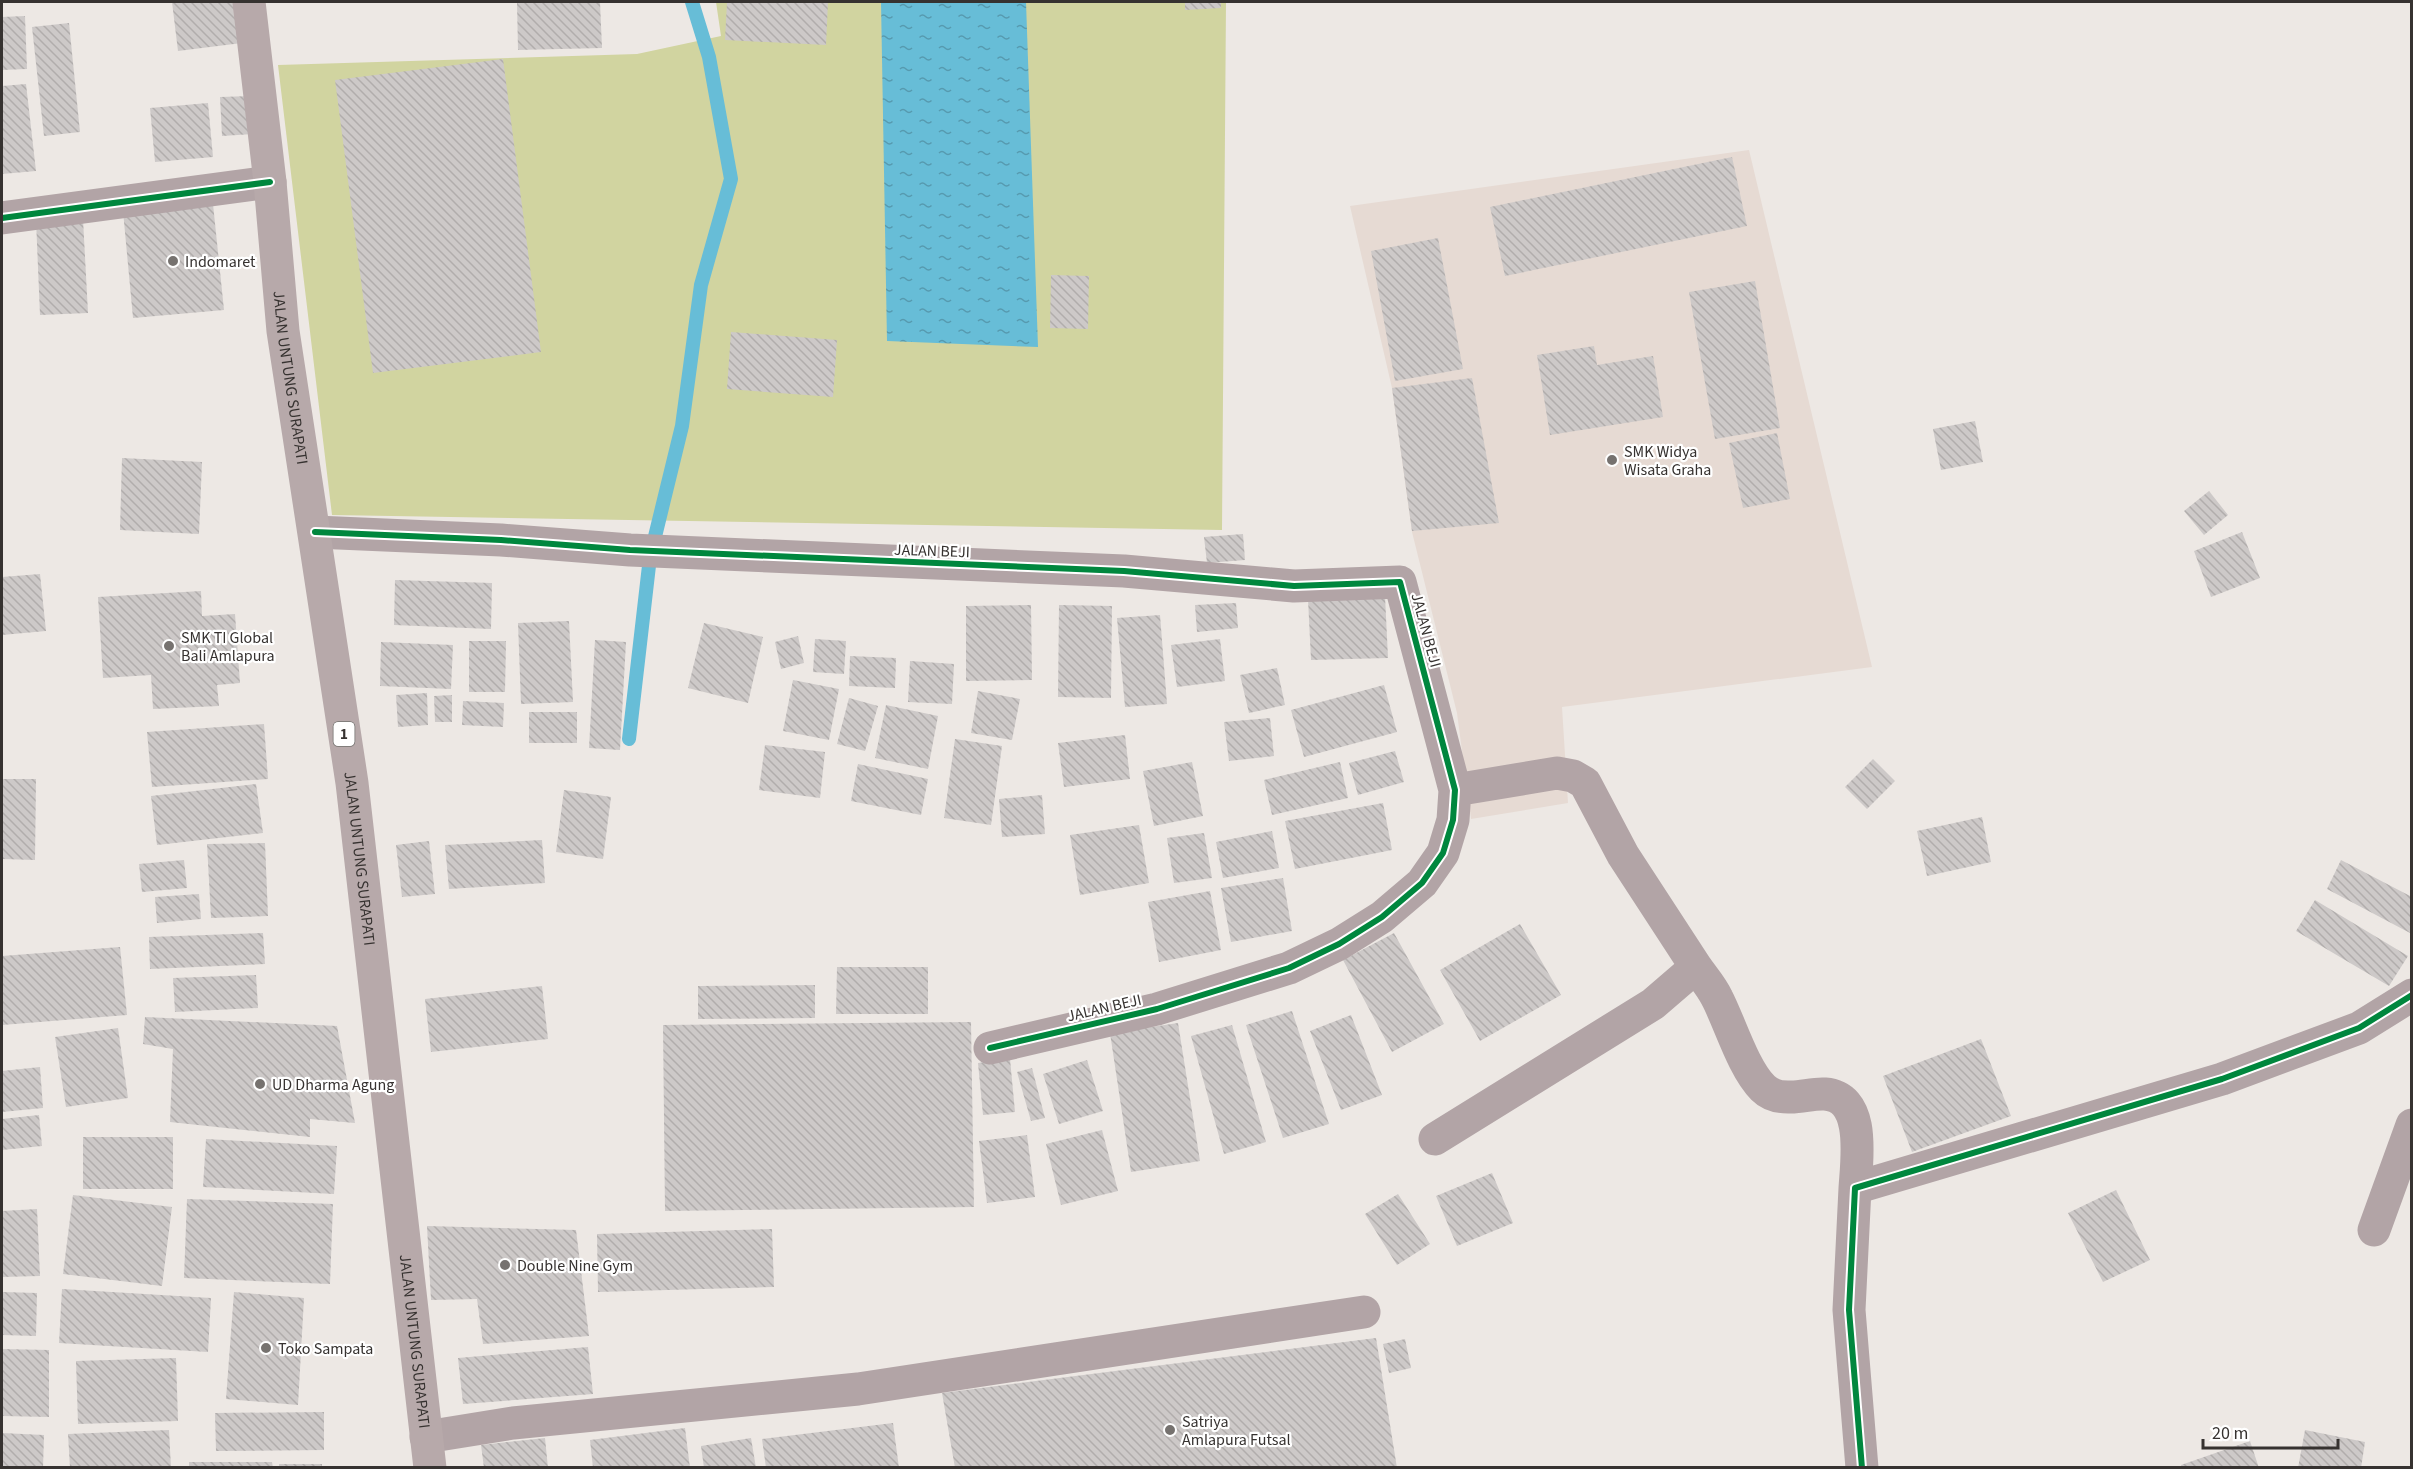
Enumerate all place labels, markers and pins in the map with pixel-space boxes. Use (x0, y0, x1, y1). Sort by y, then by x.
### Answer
place label: Indomaret (185, 251, 256, 273)
marker: Indomaret (166, 254, 180, 268)
place label: SMK Widya Wisata Graha (1624, 441, 1711, 481)
marker: SMK Widya Wisata Graha (1605, 453, 1619, 467)
place label: SMK TI Global Bali Amlapura (181, 627, 275, 667)
marker: SMK TI Global Bali Amlapura (162, 639, 176, 653)
place label: UD Dharma Agung (272, 1074, 394, 1096)
marker: UD Dharma Agung (253, 1077, 267, 1091)
place label: Double Nine Gym (517, 1255, 633, 1277)
marker: Double Nine Gym (498, 1258, 512, 1272)
place label: Toko Sampata (278, 1338, 373, 1360)
marker: Toko Sampata (259, 1341, 273, 1355)
place label: Satriya Amlapura Futsal (1182, 1411, 1291, 1451)
marker: Satriya Amlapura Futsal (1163, 1423, 1177, 1437)

